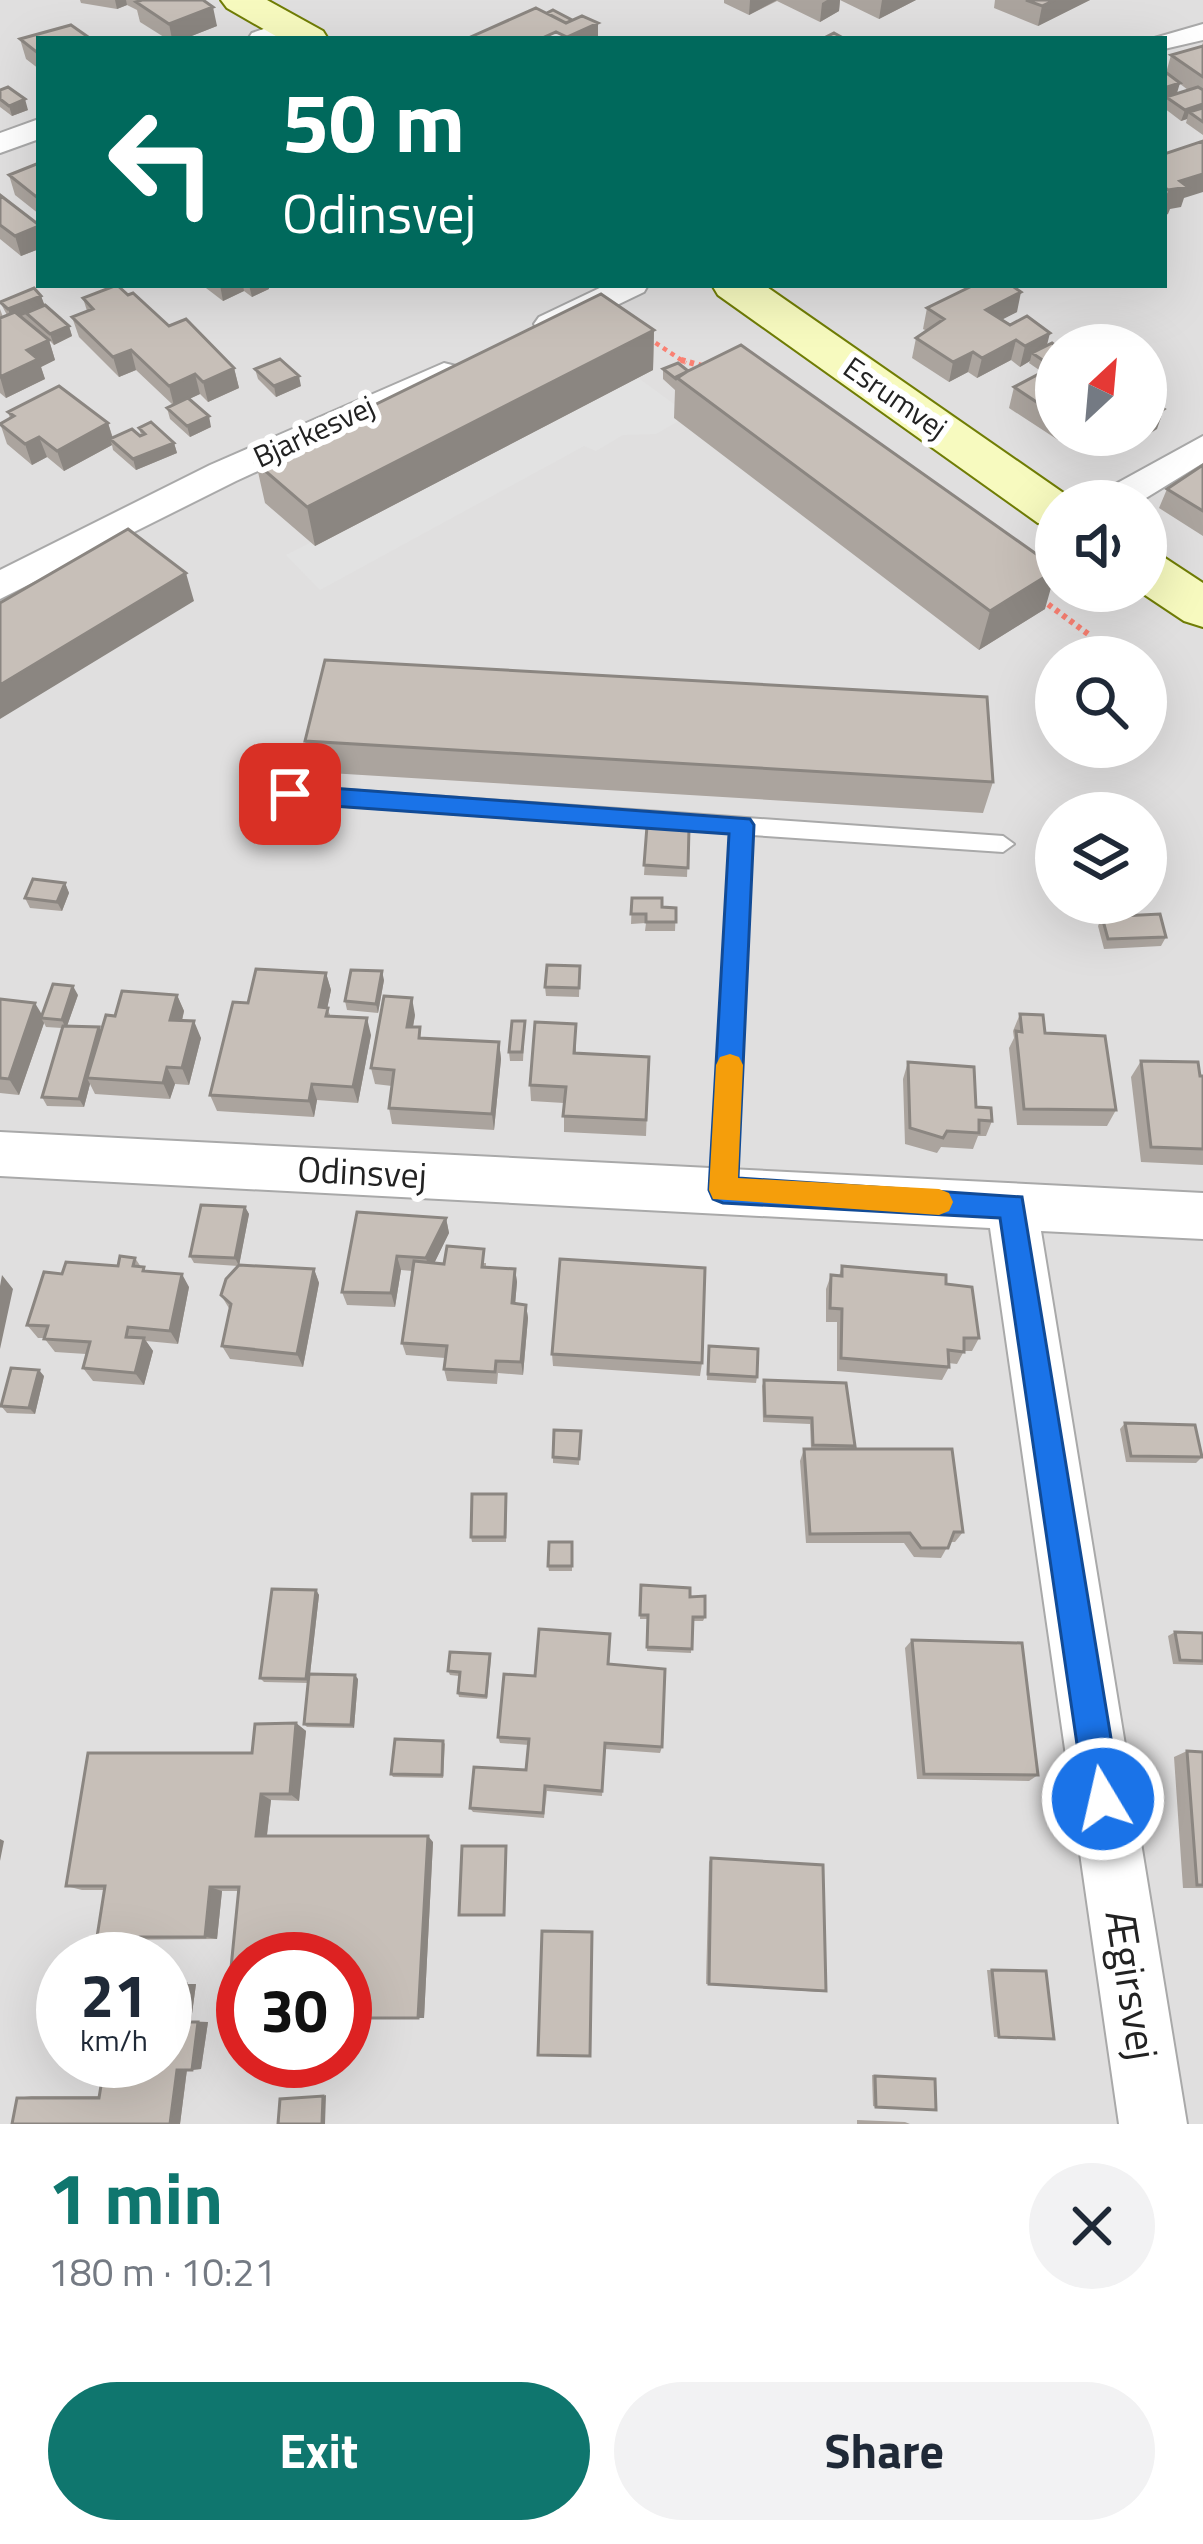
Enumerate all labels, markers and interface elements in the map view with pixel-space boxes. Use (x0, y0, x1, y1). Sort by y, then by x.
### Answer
text: 50 m (282, 57, 465, 185)
icon: left (84, 84, 240, 240)
text: Odinsvej (282, 172, 476, 254)
north arrow (1035, 324, 1167, 456)
map controls (1035, 324, 1167, 924)
street label: Esrumvej (834, 345, 957, 450)
street label: Bjarkesvej (245, 383, 382, 479)
button: sound (1035, 480, 1167, 612)
button: search (1035, 636, 1167, 768)
pin (239, 743, 341, 845)
icon: arrive (257, 761, 323, 827)
button: layers (1035, 792, 1167, 924)
street label: Odinsvej (296, 1141, 428, 1202)
position arrow (1040, 1736, 1166, 1862)
street label: Ægirsvej (1090, 1905, 1176, 2064)
speed limit sign: 30 (216, 1932, 372, 2088)
text: 21 (80, 1949, 148, 2040)
text: km/h (80, 2017, 148, 2063)
text: 1 min (48, 2142, 223, 2252)
button: close (1029, 2163, 1155, 2289)
text: 180 m · 10:21 (48, 2242, 276, 2301)
button: Exit (48, 2382, 590, 2520)
button: Share (614, 2382, 1155, 2520)

